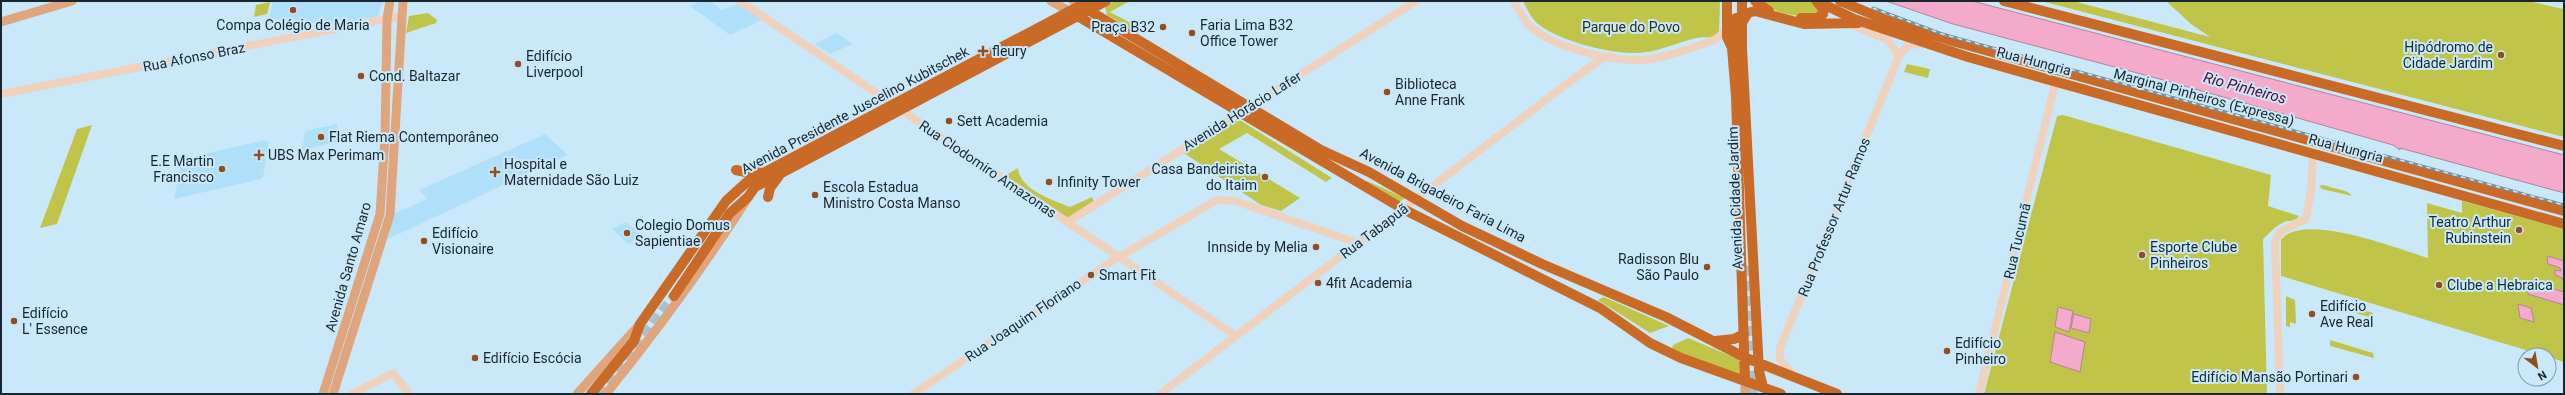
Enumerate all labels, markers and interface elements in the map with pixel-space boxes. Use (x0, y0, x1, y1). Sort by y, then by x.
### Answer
marker: Compa Colégio de Maria (288, 5, 298, 15)
place label: Compa Colégio de Maria (216, 17, 370, 33)
place label: Faria Lima B32 Office Tower (1200, 17, 1293, 49)
place label: Praça B32 (1091, 19, 1155, 35)
park label: Parque do Povo (1582, 19, 1680, 35)
marker: Praça B32 (1158, 22, 1168, 32)
marker: Faria Lima B32 Office Tower (1187, 28, 1197, 38)
street label: Rua Afonso Braz (142, 39, 246, 75)
place label: Hipódromo de Cidade Jardim (2403, 39, 2493, 71)
street label: Avenida Presidente Juscelino Kubitschek (738, 43, 972, 177)
place label: fleury (992, 43, 1027, 59)
street label: Rua Hungria (1995, 43, 2073, 79)
marker: fleury (977, 45, 989, 57)
place label: Edifício Liverpool (526, 48, 583, 80)
marker: Hipódromo de Cidade Jardim (2496, 50, 2506, 60)
marker: Edifício Liverpool (513, 59, 523, 69)
street label: Marginal Pinheiros (Expressa) (2112, 65, 2296, 130)
place label: Cond. Baltazar (369, 68, 460, 84)
street label: Avenida Horácio Lafer (1180, 68, 1305, 154)
water label: Rio Pinheiros (2202, 68, 2288, 108)
marker: Cond. Baltazar (356, 71, 366, 81)
place label: Biblioteca Anne Frank (1395, 76, 1466, 108)
marker: Biblioteca Anne Frank (1382, 87, 1392, 97)
place label: Sett Academia (957, 113, 1048, 129)
marker: Sett Academia (944, 116, 954, 126)
street label: Rua Clodomiro Amazonas (916, 117, 1060, 221)
street label: Avenida Cidade Jardim (1725, 126, 1745, 270)
place label: Flat Riema Contemporâneo (329, 129, 499, 145)
street label: Rua Hungria (2307, 130, 2385, 166)
marker: Flat Riema Contemporâneo (316, 132, 326, 142)
street label: Rua Professor Artur Ramos (1795, 135, 1873, 299)
street label: Avenida Brigadeiro Faria Lima (1357, 144, 1529, 246)
place label: UBS Max Perimam (268, 147, 384, 163)
marker: UBS Max Perimam (253, 149, 265, 161)
place label: E.E Martin Francisco (150, 153, 214, 185)
place label: Hospital e Maternidade São Luiz (504, 156, 639, 188)
place label: Casa Bandeirista do Itaim (1152, 161, 1257, 193)
marker: E.E Martin Francisco (217, 164, 227, 174)
marker: Hospital e Maternidade São Luiz (489, 166, 501, 178)
marker: Casa Bandeirista do Itaim (1260, 172, 1270, 182)
place label: Infinity Tower (1057, 174, 1140, 190)
marker: Infinity Tower (1044, 177, 1054, 187)
place label: Escola Estadua Ministro Costa Manso (823, 179, 960, 211)
marker: Escola Estadua Ministro Costa Manso (810, 190, 820, 200)
street label: Avenida Santo Amaro (322, 200, 374, 334)
street label: Rua Tabapuã (1337, 200, 1411, 262)
street label: Rua Tucumã (2000, 201, 2034, 281)
place label: Teatro Arthur Rubinstein (2429, 214, 2511, 246)
place label: Colegio Domus Sapientiae (635, 217, 730, 249)
place label: Edifício Visionaire (432, 225, 494, 257)
marker: Teatro Arthur Rubinstein (2514, 225, 2524, 235)
marker: Colegio Domus Sapientiae (622, 228, 632, 238)
marker: Edifício Visionaire (419, 236, 429, 246)
place label: Innside by Melia (1207, 239, 1308, 255)
place label: Esporte Clube Pinheiros (2150, 239, 2237, 271)
marker: Innside by Melia (1311, 242, 1321, 252)
marker: Esporte Clube Pinheiros (2137, 250, 2147, 260)
place label: Radisson Blu São Paulo (1618, 251, 1699, 283)
marker: Radisson Blu São Paulo (1702, 262, 1712, 272)
place label: Smart Fit (1099, 267, 1156, 283)
marker: Smart Fit (1086, 270, 1096, 280)
street label: Rua Joaquim Floriano (962, 275, 1084, 365)
place label: 4fit Academia (1326, 275, 1412, 291)
place label: Clube a Hebraica (2447, 277, 2553, 293)
marker: 4fit Academia (1313, 278, 1323, 288)
marker: Clube a Hebraica (2434, 280, 2444, 290)
place label: Edifício Ave Real (2320, 298, 2373, 330)
place label: Edifício L' Essence (22, 305, 88, 337)
marker: Edifício Ave Real (2307, 309, 2317, 319)
marker: Edifício L' Essence (9, 316, 19, 326)
place label: Edifício Pinheiro (1955, 335, 2006, 367)
marker: Edifício Pinheiro (1942, 346, 1952, 356)
north arrow (2517, 347, 2557, 387)
place label: Edifício Escócia (483, 350, 582, 366)
marker: Edifício Escócia (470, 353, 480, 363)
text: N (2535, 368, 2549, 383)
place label: Edifício Mansão Portinari (2191, 369, 2348, 385)
marker: Edifício Mansão Portinari (2351, 372, 2361, 382)

